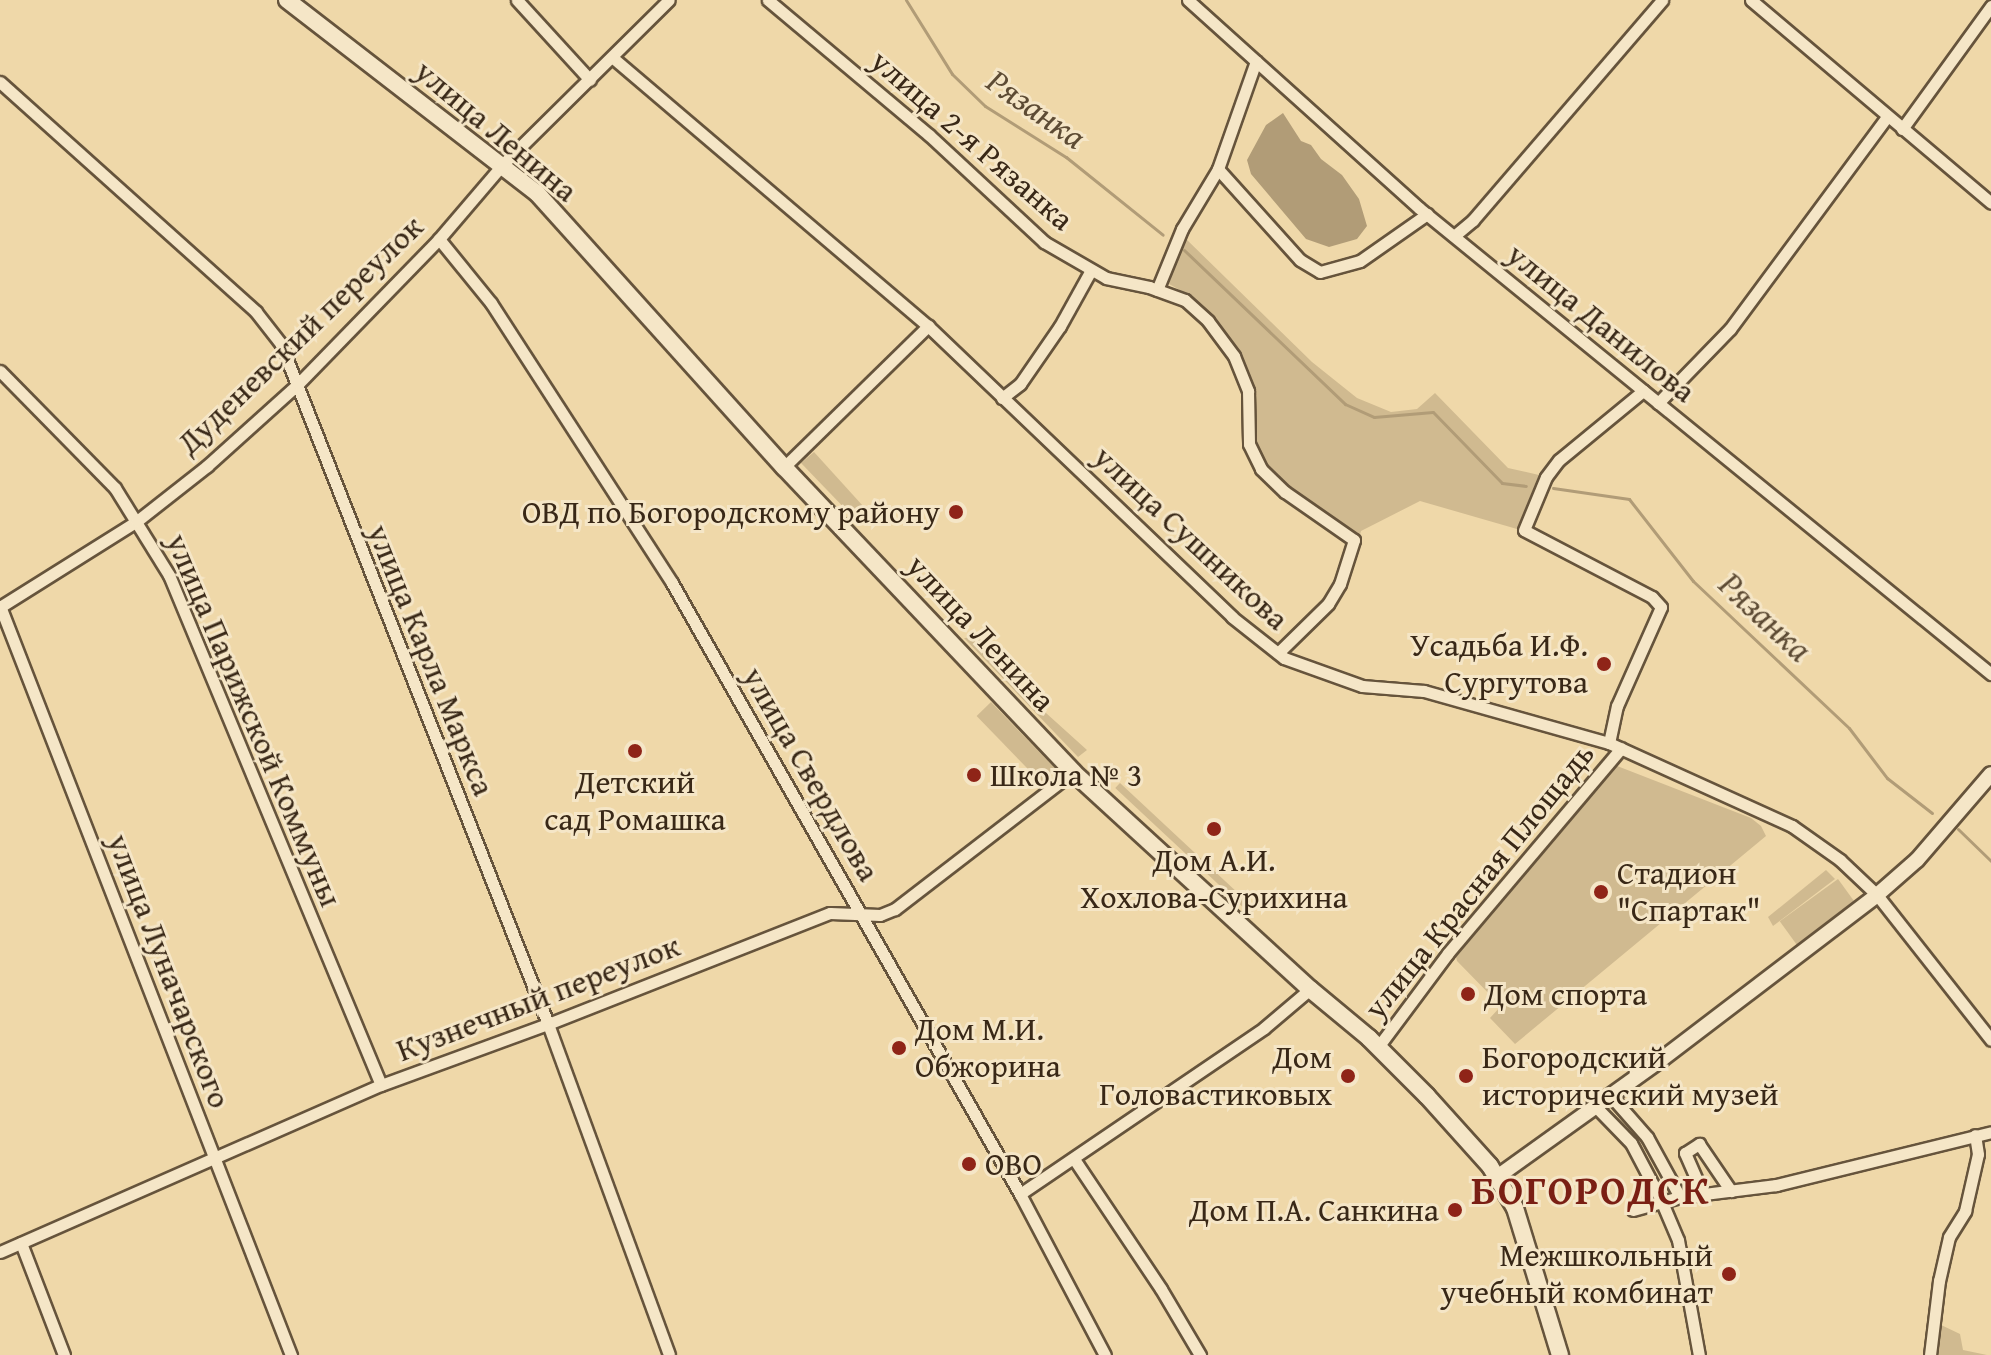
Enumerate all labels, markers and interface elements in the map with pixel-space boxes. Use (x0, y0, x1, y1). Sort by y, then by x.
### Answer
street label: улица 2-я Рязанка (863, 41, 1081, 239)
street label: улица Ленина (407, 52, 585, 210)
water label: Рязанка (980, 59, 1094, 157)
street label: Дуденевский переулок (169, 208, 431, 462)
street label: улица Данилова (1499, 235, 1703, 411)
street label: улица Сушникова (1085, 438, 1297, 638)
place label: ОВД по Богородскому району (522, 493, 940, 531)
marker: ОВД по Богородскому району (947, 503, 965, 521)
street label: улица Карла Маркса (359, 519, 503, 801)
street label: улица Парижской Коммуны (158, 528, 350, 912)
street label: улица Ленина (899, 547, 1063, 719)
water label: Рязанка (1711, 563, 1821, 669)
place label: Усадьба И.Ф. Сургутова (1410, 627, 1588, 702)
marker: Усадьба И.Ф. Сургутова (1595, 655, 1613, 673)
street label: улица Свердлова (734, 660, 888, 888)
street label: улица Красная Площадь (1356, 735, 1602, 1027)
marker: Детский сад Ромашка (626, 742, 644, 760)
place label: Школа № 3 (990, 756, 1142, 794)
place label: Детский сад Ромашка (544, 764, 726, 839)
marker: Школа № 3 (965, 766, 983, 784)
marker: Дом А.И. Хохлова-Сурихина (1205, 820, 1223, 838)
street label: улица Луначарского (99, 828, 239, 1114)
place label: Дом А.И. Хохлова-Сурихина (1080, 842, 1348, 917)
place label: Стадион "Спартак" (1617, 855, 1760, 930)
marker: Стадион "Спартак" (1592, 883, 1610, 901)
street label: Кузнечный переулок (391, 926, 685, 1070)
place label: Дом спорта (1484, 975, 1647, 1013)
marker: Дом спорта (1459, 985, 1477, 1003)
place label: Дом М.И. Обжорина (915, 1011, 1061, 1086)
marker: Дом М.И. Обжорина (890, 1039, 908, 1057)
place label: Дом Головастиковых (1099, 1039, 1332, 1114)
place label: Богородский исторический музей (1482, 1039, 1779, 1114)
marker: Дом Головастиковых (1339, 1067, 1357, 1085)
marker: Богородский исторический музей (1457, 1067, 1475, 1085)
place label: ОВО (985, 1145, 1042, 1183)
marker: ОВО (960, 1155, 978, 1173)
district label: БОГОРОДСК (1471, 1166, 1711, 1214)
place label: Дом П.А. Санкина (1189, 1191, 1439, 1229)
marker: Дом П.А. Санкина (1446, 1201, 1464, 1219)
place label: Межшкольный учебный комбинат (1441, 1237, 1713, 1312)
marker: Межшкольный учебный комбинат (1720, 1265, 1738, 1283)

